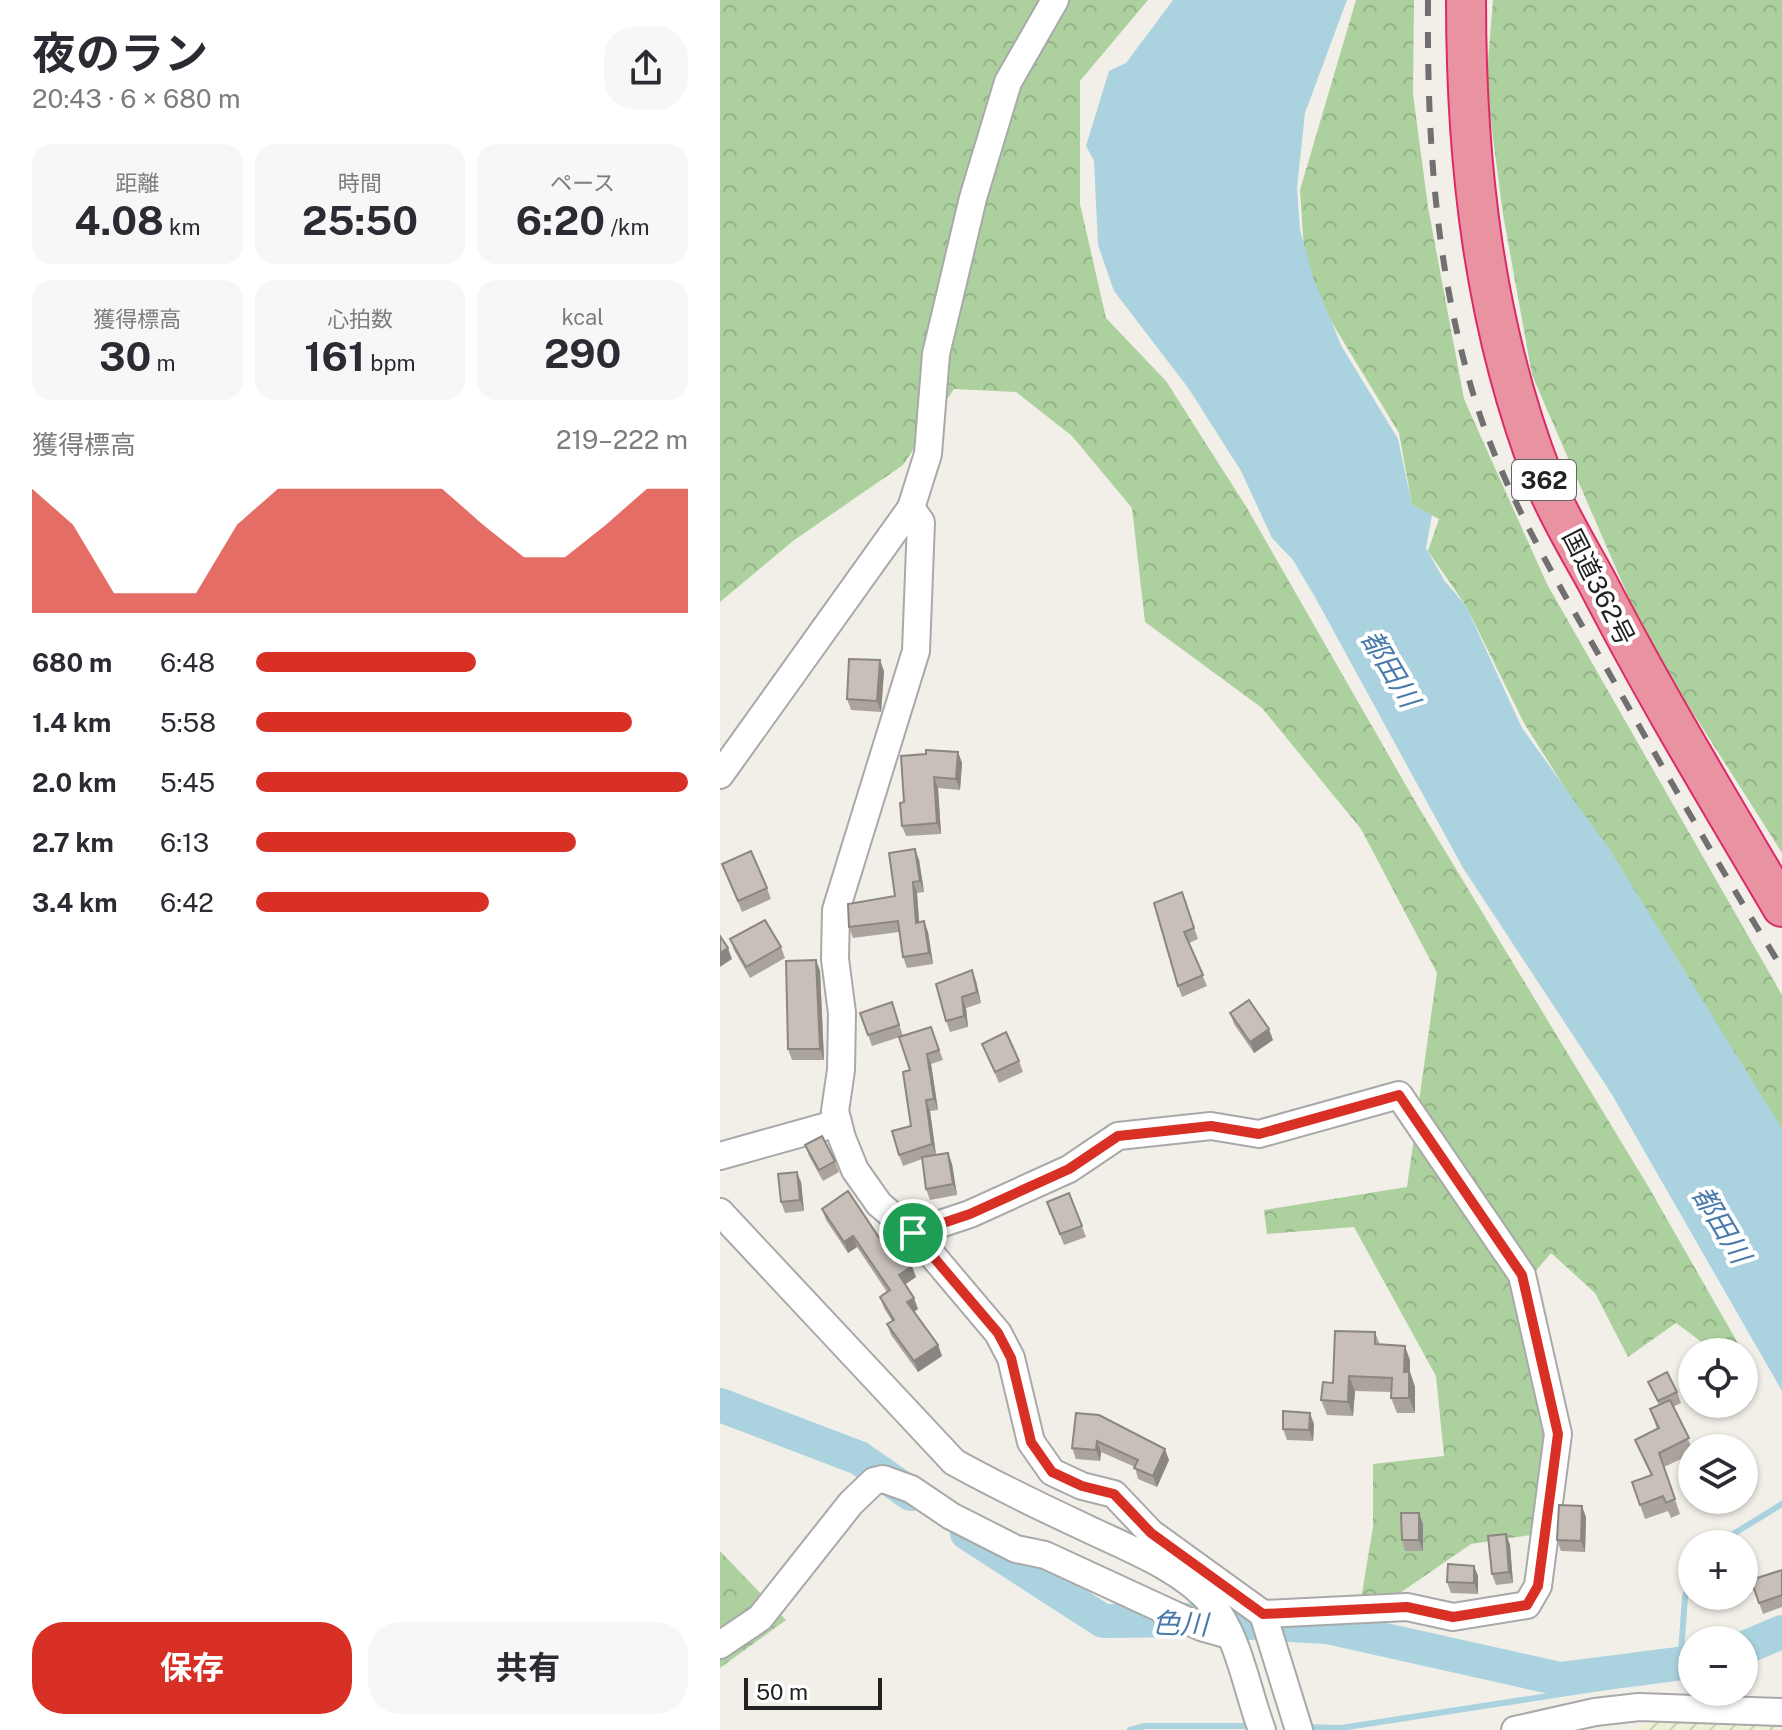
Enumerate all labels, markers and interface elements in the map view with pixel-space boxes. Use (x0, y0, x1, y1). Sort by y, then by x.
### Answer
button: share (604, 26, 688, 110)
text: 夜のラン (32, 27, 208, 79)
text: 20:43 · 6 × 680 m (32, 83, 241, 114)
text: 距離 (115, 170, 159, 196)
text: 時間 (338, 170, 382, 196)
text: ペース (550, 170, 615, 196)
text: 4.08 (74, 197, 164, 244)
text: 25:50 (302, 197, 418, 244)
text: 6:20 (516, 197, 605, 244)
text: km (164, 214, 200, 240)
text: /km (605, 214, 649, 240)
text: kcal (561, 304, 604, 330)
text: 獲得標高 (93, 306, 181, 332)
text: 心拍数 (327, 306, 393, 332)
text: 290 (544, 330, 621, 377)
text: 30 (99, 333, 151, 380)
text: 161 (304, 333, 365, 380)
text: m (151, 350, 176, 376)
text: bpm (365, 350, 416, 376)
text: 219–222 m (556, 424, 688, 455)
text: 獲得標高 (32, 429, 136, 460)
road number: 362 (1512, 460, 1576, 500)
street label: 国道362号 (1557, 524, 1641, 650)
water label: 都田川 (1355, 623, 1428, 715)
text: 680 m (32, 647, 112, 678)
text: 6:48 (160, 647, 215, 678)
text: 1.4 km (32, 707, 111, 738)
text: 5:58 (160, 707, 216, 738)
text: 2.0 km (32, 767, 117, 798)
text: 5:45 (160, 767, 215, 798)
text: 2.7 km (32, 827, 114, 858)
text: 6:13 (160, 827, 209, 858)
text: 3.4 km (32, 887, 118, 918)
text: 6:42 (160, 887, 214, 918)
water label: 都田川 (1686, 1179, 1759, 1271)
pin (879, 1199, 947, 1267)
icon: arrive (891, 1211, 935, 1255)
map controls (1678, 1338, 1758, 1706)
button: locate (1678, 1338, 1758, 1418)
button: layers (1678, 1434, 1758, 1514)
button: + (1678, 1530, 1758, 1610)
water label: 色川 (1151, 1606, 1212, 1641)
button: 保存 (32, 1622, 352, 1714)
button: 共有 (368, 1622, 688, 1714)
button: − (1678, 1626, 1758, 1706)
scale bar (744, 1674, 882, 1710)
text: 50 m (756, 1679, 808, 1705)

